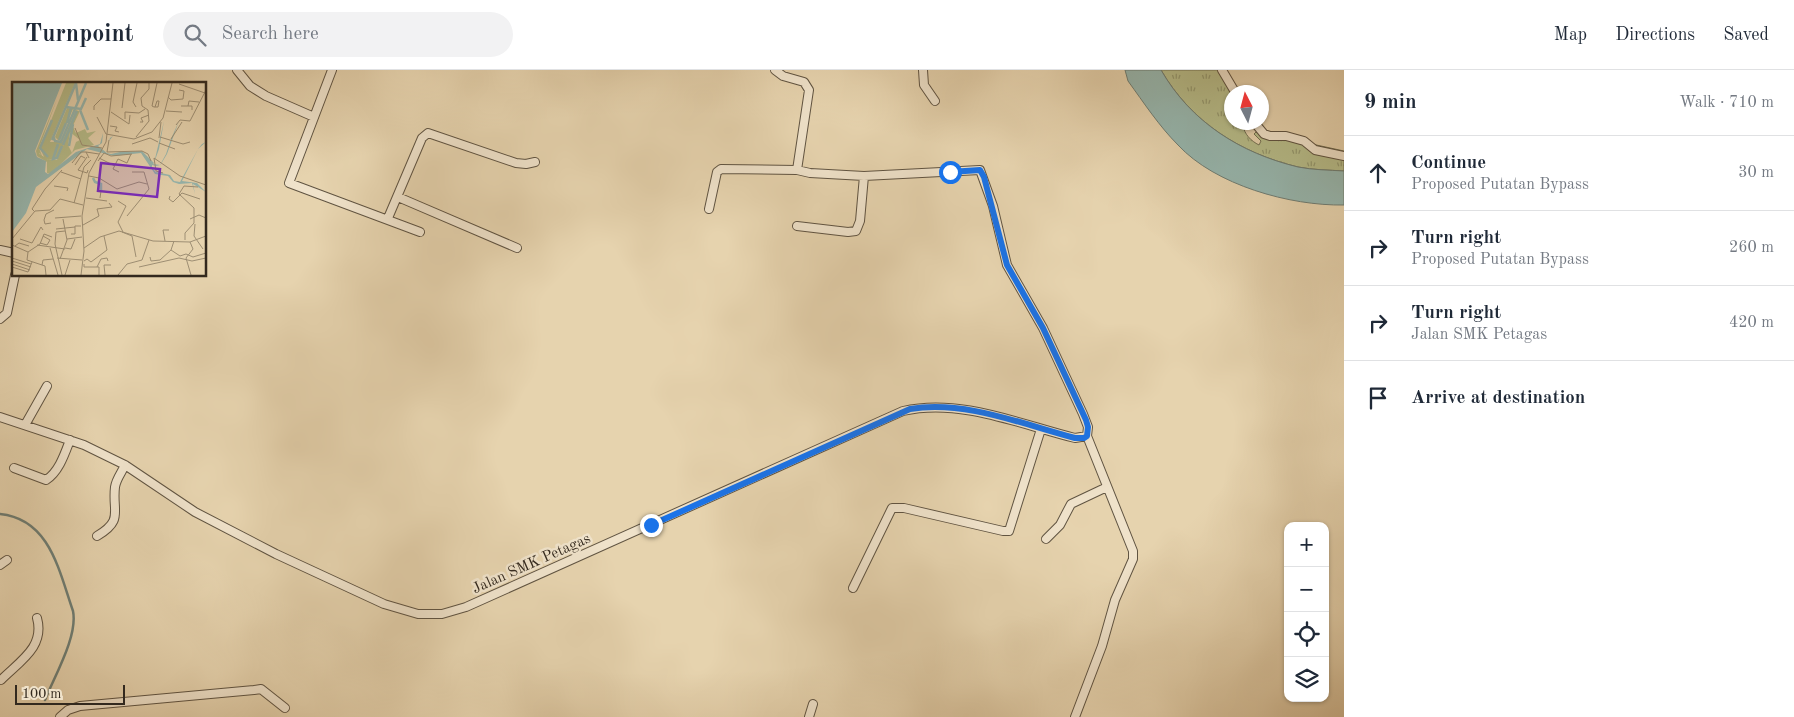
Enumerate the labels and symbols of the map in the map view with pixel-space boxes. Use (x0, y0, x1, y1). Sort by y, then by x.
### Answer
inset map (12, 82, 206, 276)
north arrow (1224, 85, 1269, 130)
route start (939, 161, 962, 184)
route end (640, 514, 663, 537)
street label: Jalan SMK Petagas (470, 532, 593, 597)
scale bar (15, 682, 125, 705)

